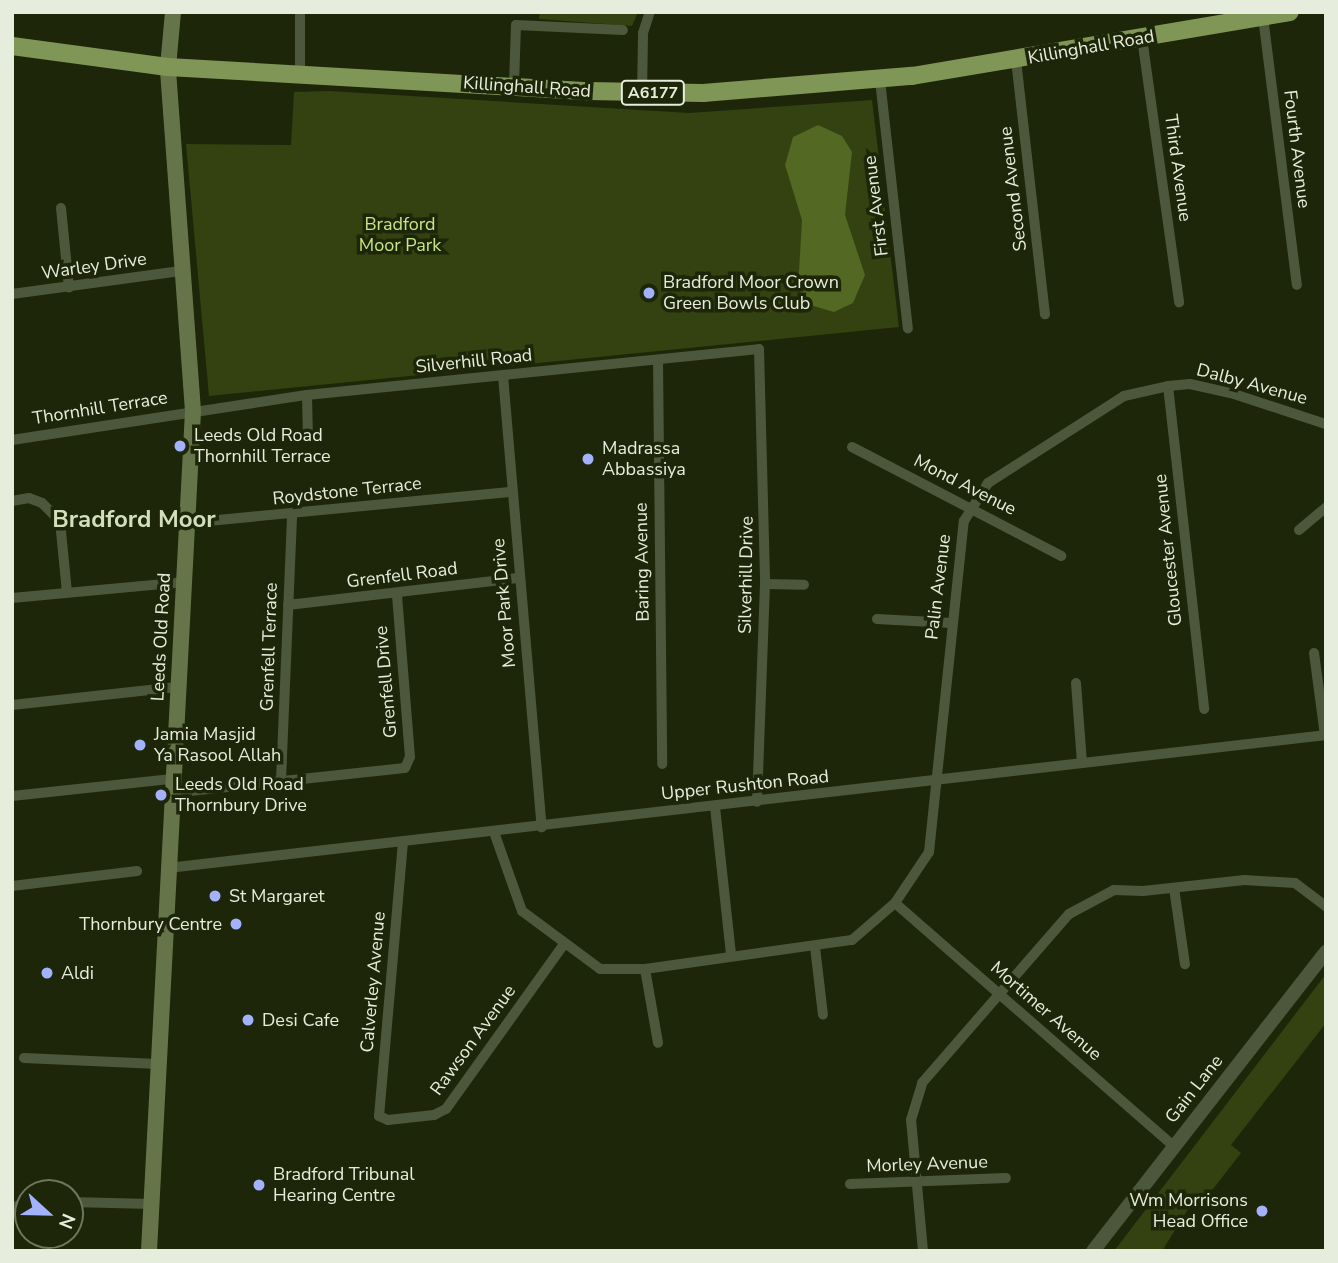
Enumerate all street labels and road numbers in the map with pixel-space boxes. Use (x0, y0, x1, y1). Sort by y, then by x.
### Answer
street label: Killinghall Road (1026, 25, 1156, 69)
street label: Killinghall Road (462, 72, 592, 102)
road number: A6177 (620, 80, 686, 106)
street label: Fourth Avenue (1279, 89, 1315, 209)
street label: Third Avenue (1160, 113, 1196, 223)
street label: Second Avenue (995, 125, 1031, 253)
street label: First Avenue (859, 154, 893, 258)
street label: Warley Drive (40, 248, 148, 284)
street label: Silverhill Road (415, 344, 533, 378)
street label: Dalby Avenue (1194, 359, 1310, 409)
street label: Thornhill Terrace (31, 387, 169, 429)
street label: Mond Avenue (910, 450, 1020, 520)
street label: Roydstone Terrace (271, 472, 423, 510)
street label: Gloucester Avenue (1149, 473, 1187, 627)
street label: Baring Avenue (630, 502, 654, 622)
street label: Silverhill Drive (734, 516, 758, 634)
street label: Palin Avenue (921, 533, 955, 641)
street label: Moor Park Drive (488, 537, 520, 669)
street label: Grenfell Road (345, 557, 459, 593)
street label: Leeds Old Road (147, 572, 175, 702)
street label: Grenfell Terrace (256, 582, 282, 712)
street label: Grenfell Drive (370, 625, 402, 739)
street label: Upper Rushton Road (660, 765, 830, 805)
street label: Calverley Avenue (356, 911, 390, 1053)
street label: Mortimer Avenue (986, 957, 1106, 1065)
street label: Rawson Avenue (426, 981, 520, 1099)
street label: Gain Lane (1161, 1051, 1227, 1127)
street label: Morley Avenue (866, 1151, 988, 1177)

